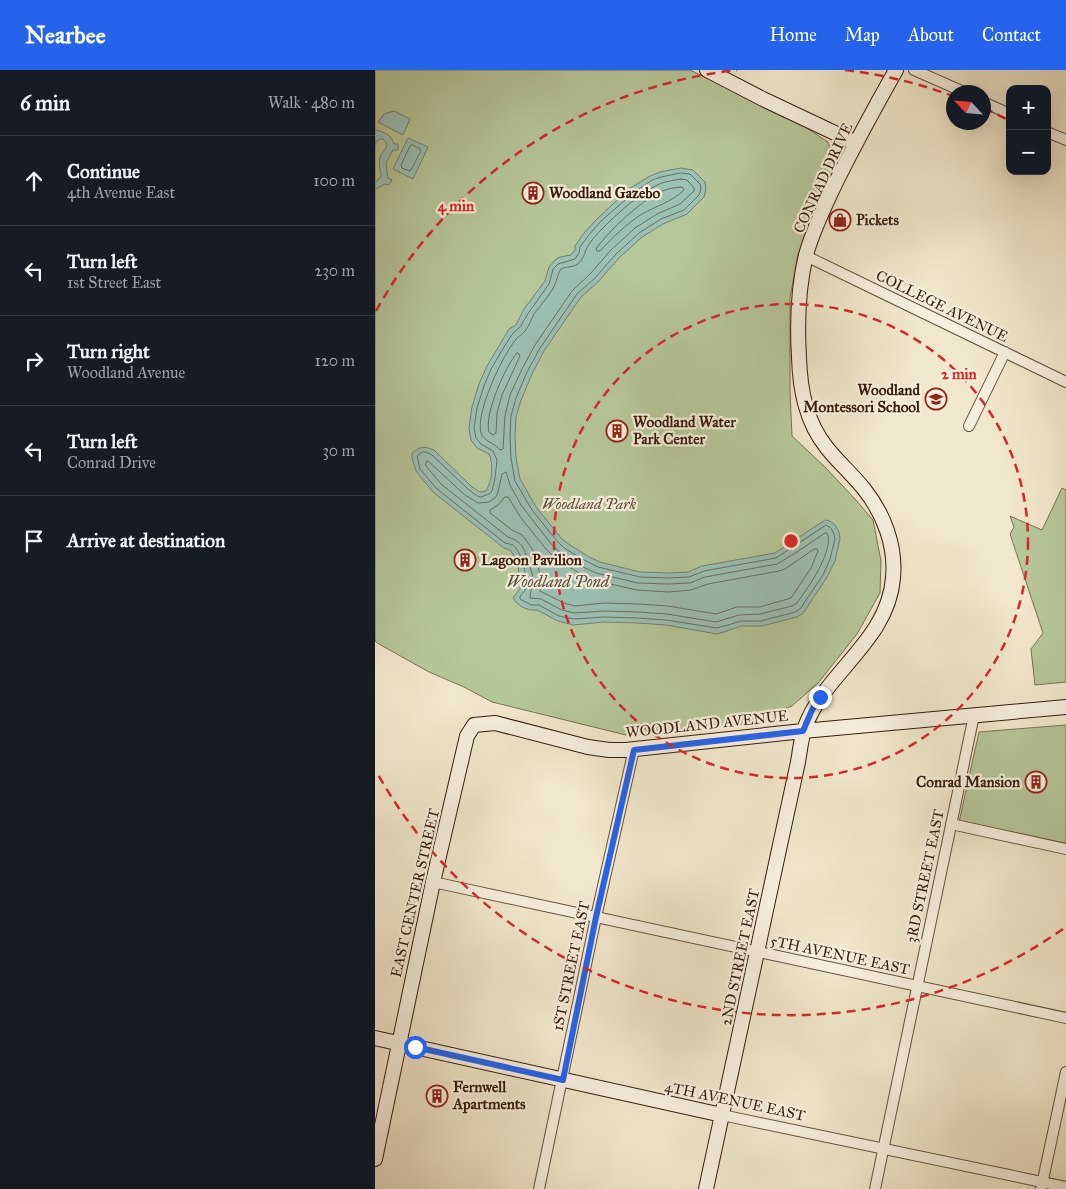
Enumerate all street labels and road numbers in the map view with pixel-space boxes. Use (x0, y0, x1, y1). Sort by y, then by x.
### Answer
street label: CONRAD DRIVE (790, 120, 857, 236)
street label: COLLEGE AVENUE (873, 266, 1011, 346)
street label: WOODLAND AVENUE (625, 706, 789, 741)
street label: EAST CENTER STREET (387, 807, 443, 979)
street label: 3RD STREET EAST (902, 808, 948, 944)
street label: 2ND STREET EAST (717, 887, 763, 1027)
street label: 1ST STREET EAST (548, 899, 594, 1033)
street label: 5TH AVENUE EAST (769, 931, 911, 979)
street label: 4TH AVENUE EAST (663, 1077, 807, 1125)

